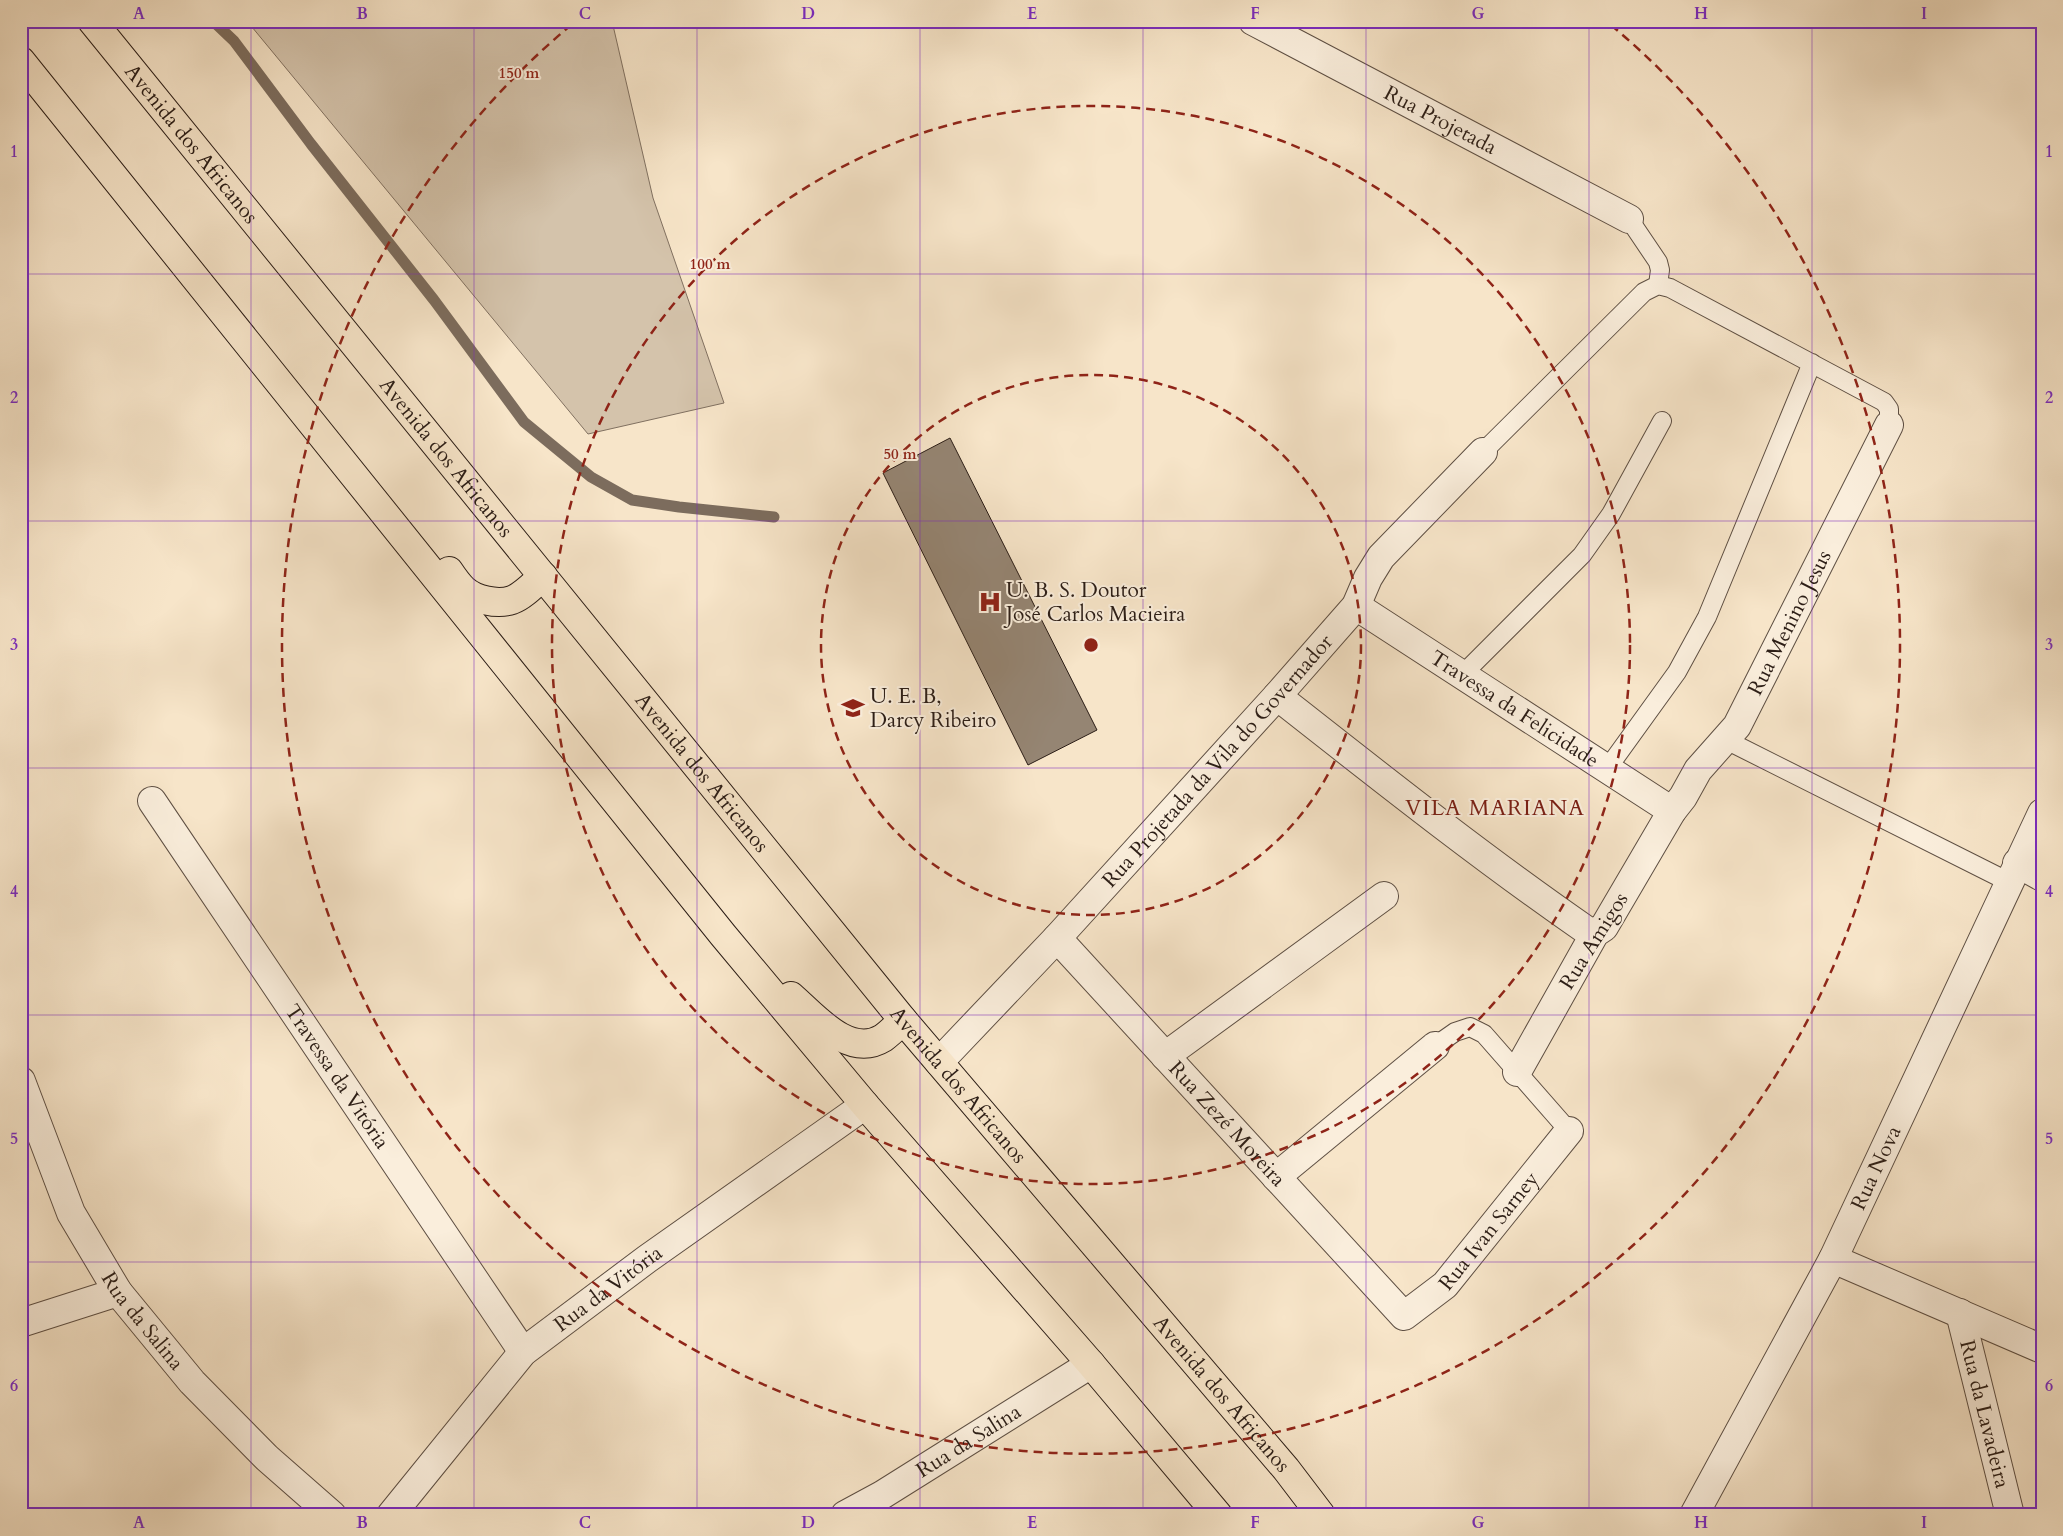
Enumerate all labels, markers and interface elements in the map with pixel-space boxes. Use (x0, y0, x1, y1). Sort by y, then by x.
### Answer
text: A (133, 3, 145, 25)
text: B (356, 3, 368, 25)
text: C (579, 3, 591, 25)
text: D (801, 3, 815, 25)
text: E (1027, 3, 1037, 25)
text: F (1250, 3, 1260, 25)
text: G (1471, 3, 1485, 25)
text: H (1694, 3, 1708, 25)
text: I (1921, 3, 1927, 25)
street label: Avenida dos Africanos (118, 58, 265, 230)
text: 150 m (499, 63, 540, 83)
street label: Rua Projetada (1379, 78, 1502, 161)
text: 1 (10, 141, 18, 163)
text: 1 (2045, 141, 2053, 163)
text: 100 m (690, 254, 731, 274)
street label: Avenida dos Africanos (373, 371, 520, 543)
text: 2 (10, 387, 18, 409)
text: 2 (2045, 387, 2053, 409)
text: 50 m (883, 444, 917, 464)
street label: Rua Menino Jesus (1740, 545, 1838, 700)
place label: U. B. S. Doutor José Carlos Macieira (1003, 576, 1185, 629)
hospital icon: U. B. S. Doutor José Carlos Macieira (977, 589, 1003, 615)
street label: Rua Projetada da Vila do Governador (1095, 628, 1339, 894)
text: 3 (10, 634, 18, 656)
text: 3 (2045, 634, 2053, 656)
centre of rings (1082, 636, 1100, 654)
street label: Travessa da Felicidade (1424, 643, 1605, 774)
place label: U. E. B, Darcy Ribeiro (870, 682, 996, 735)
street label: Avenida dos Africanos (628, 687, 776, 859)
school or university icon: U. E. B, Darcy Ribeiro (840, 695, 866, 721)
district label: VILA MARIANA (1405, 793, 1585, 823)
text: 4 (10, 881, 18, 903)
text: 4 (2045, 881, 2053, 903)
street label: Rua Amigos (1553, 887, 1635, 995)
street label: Travessa da Vitória (278, 998, 397, 1155)
street label: Avenida dos Africanos (883, 1000, 1034, 1170)
street label: Rua Zezé Moreira (1162, 1055, 1293, 1193)
street label: Rua Nova (1844, 1121, 1908, 1215)
text: 5 (10, 1128, 18, 1150)
text: 5 (2045, 1128, 2053, 1150)
street label: Rua Ivan Sarney (1432, 1165, 1545, 1297)
street label: Rua da Vitória (548, 1238, 668, 1338)
street label: Rua da Salina (95, 1266, 191, 1376)
street label: Avenida dos Africanos (1147, 1309, 1297, 1478)
street label: Rua da Lavadeira (1953, 1337, 2017, 1491)
text: 6 (10, 1375, 18, 1397)
text: 6 (2045, 1375, 2053, 1397)
street label: Rua da Salina (910, 1397, 1026, 1485)
text: A (133, 1512, 145, 1534)
text: B (356, 1512, 368, 1534)
text: C (579, 1512, 591, 1534)
text: D (801, 1512, 815, 1534)
text: E (1027, 1512, 1037, 1534)
text: F (1250, 1512, 1260, 1534)
text: G (1471, 1512, 1485, 1534)
text: H (1694, 1512, 1708, 1534)
text: I (1921, 1512, 1927, 1534)

